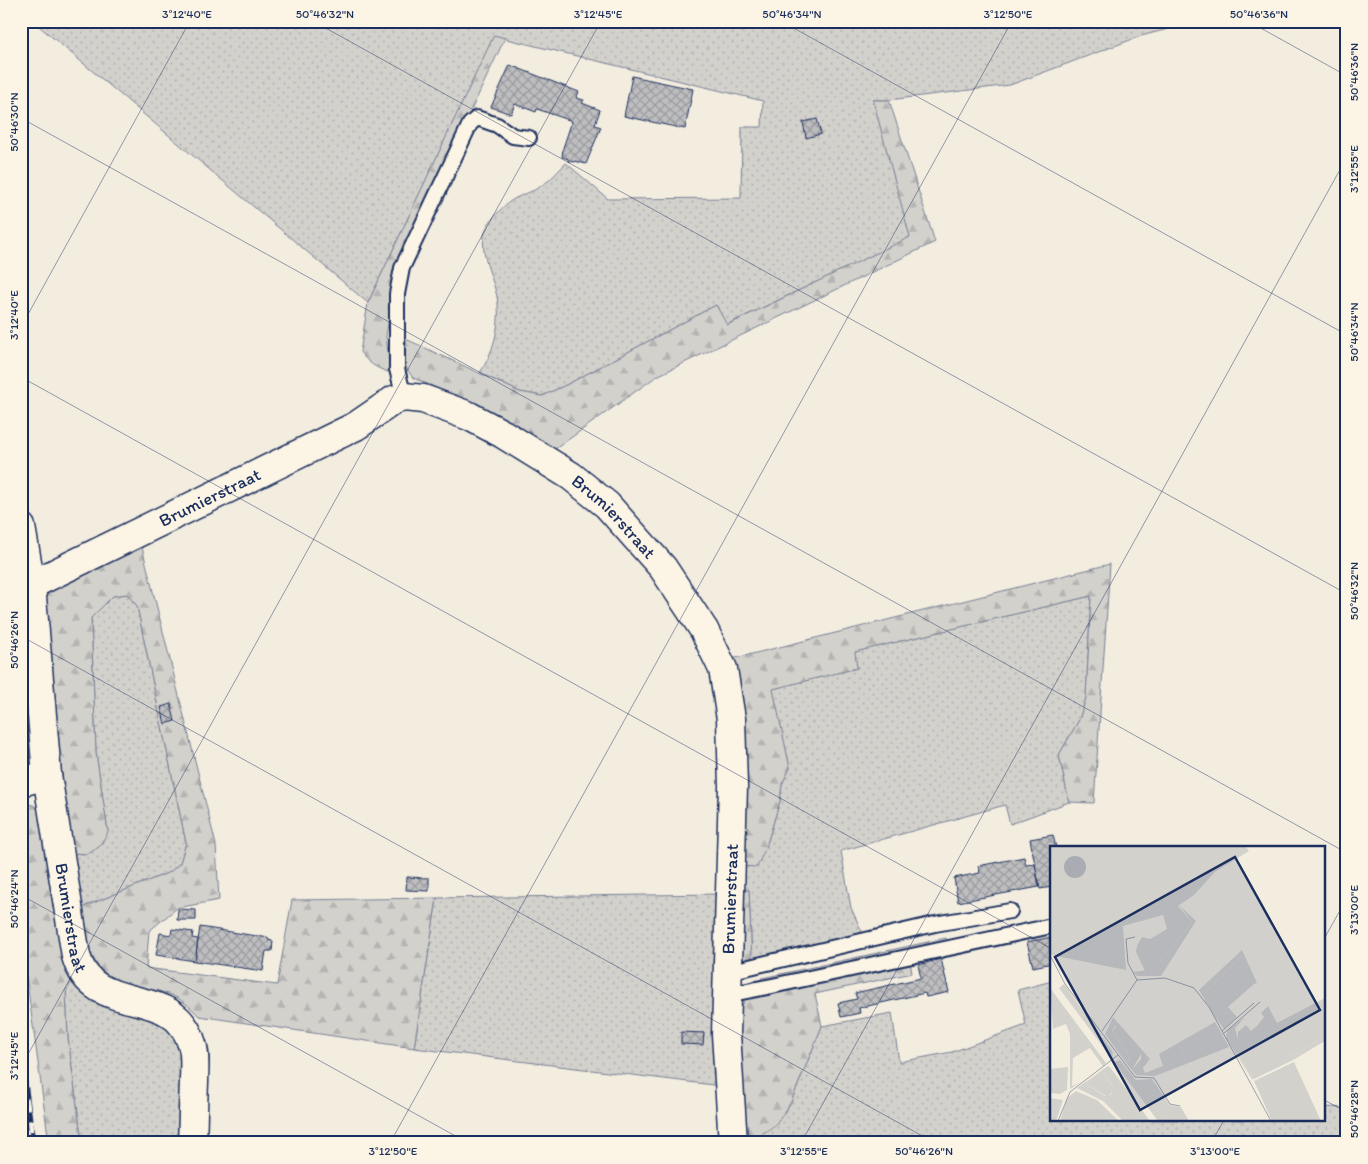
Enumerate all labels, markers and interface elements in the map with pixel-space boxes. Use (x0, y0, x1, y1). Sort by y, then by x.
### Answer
text: 3°12'40"E (162, 7, 212, 21)
text: 50°46'32"N (296, 7, 354, 21)
text: 3°12'45"E (574, 7, 623, 21)
text: 50°46'34"N (762, 7, 822, 21)
text: 3°12'50"E (984, 7, 1033, 21)
text: 50°46'36"N (1230, 7, 1288, 21)
text: 50°46'36"N (1347, 43, 1361, 101)
text: 50°46'30"N (7, 92, 21, 152)
text: 3°12'55"E (1347, 145, 1361, 193)
text: 3°12'40"E (7, 290, 21, 340)
text: 50°46'34"N (1347, 302, 1361, 362)
street label: Brumierstraat (155, 463, 264, 532)
street label: Brumierstraat (567, 470, 661, 563)
text: 50°46'32"N (1347, 562, 1361, 620)
text: 50°46'26"N (7, 611, 21, 669)
street label: Brumierstraat (717, 843, 743, 955)
inset map (1050, 846, 1326, 1122)
street label: Brumierstraat (50, 861, 92, 977)
text: 50°46'24"N (7, 869, 21, 929)
text: 3°13'00"E (1347, 885, 1361, 935)
text: 3°12'45"E (7, 1031, 21, 1080)
text: 50°46'28"N (1347, 1080, 1361, 1138)
text: 3°12'50"E (369, 1144, 418, 1158)
text: 3°12'55"E (780, 1144, 828, 1158)
text: 50°46'26"N (895, 1144, 953, 1158)
text: 3°13'00"E (1190, 1144, 1240, 1158)

